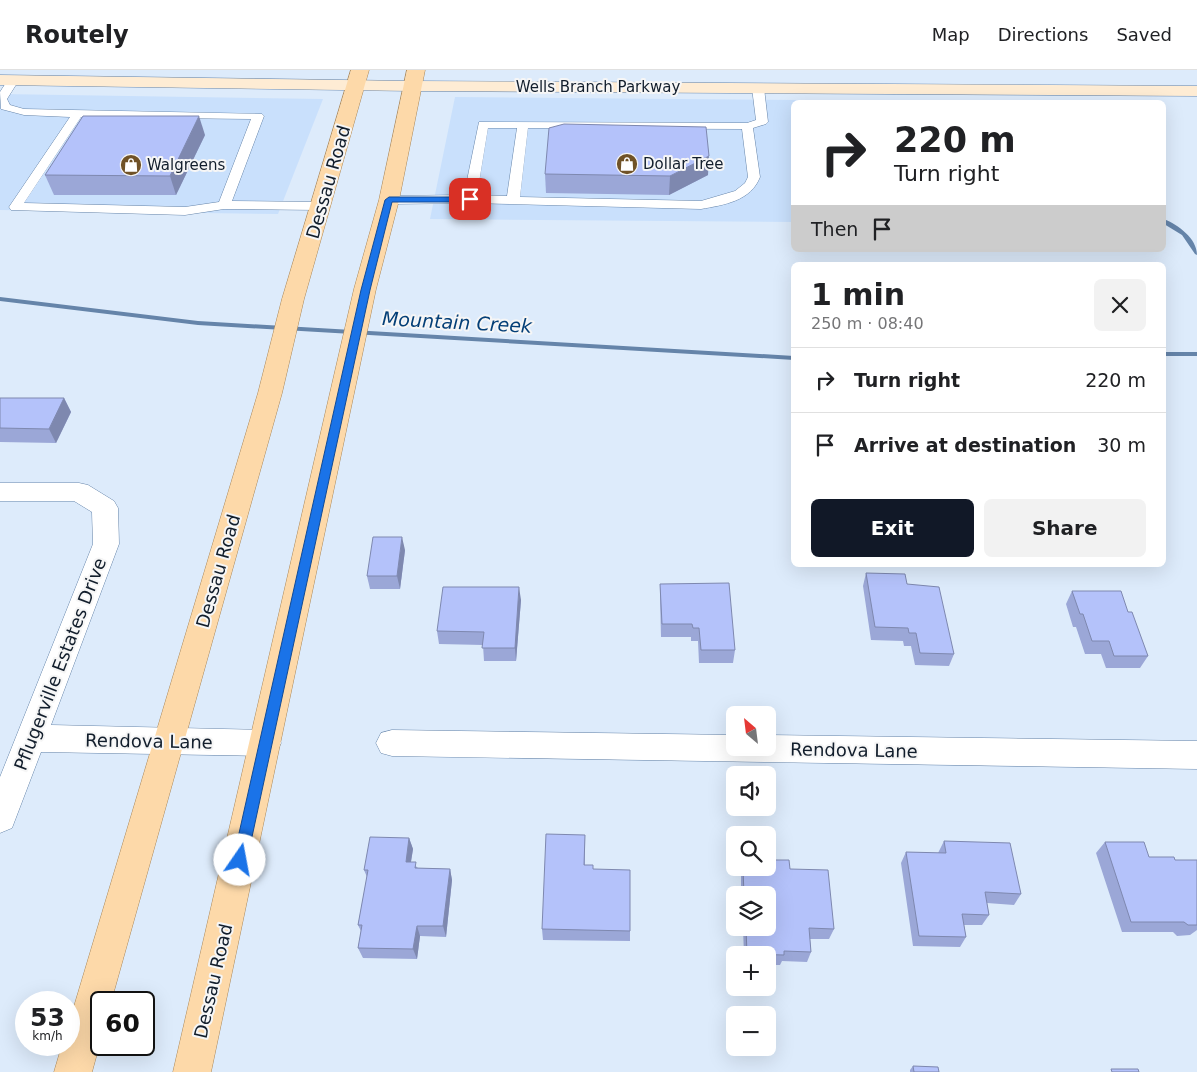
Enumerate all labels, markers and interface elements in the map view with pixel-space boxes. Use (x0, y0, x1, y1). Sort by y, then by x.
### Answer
text: Routely (25, 21, 129, 49)
text: Map (932, 24, 970, 45)
text: Directions (998, 24, 1088, 45)
text: Saved (1116, 24, 1172, 45)
street label: Wells Branch Parkway (516, 78, 680, 96)
icon: right (811, 120, 876, 185)
text: 220 m (894, 120, 1016, 160)
street label: Dessau Road (302, 123, 354, 241)
shop icon: Dollar Tree (615, 152, 639, 176)
shop icon: Walgreens (119, 153, 143, 177)
place label: Dollar Tree (643, 155, 723, 173)
place label: Walgreens (147, 156, 226, 174)
text: Turn right (894, 161, 999, 186)
pin (449, 178, 491, 220)
icon: arrive (456, 185, 484, 213)
icon: arrive (868, 215, 896, 243)
text: Then (811, 218, 858, 240)
text: 1 min (811, 277, 905, 312)
button: close (1094, 279, 1146, 331)
water label: Mountain Creek (382, 307, 533, 337)
text: 250 m · 08:40 (811, 314, 924, 333)
icon: right (811, 366, 839, 394)
text: Turn right (854, 369, 960, 391)
text: 220 m (1085, 369, 1146, 391)
icon: arrive (811, 431, 839, 459)
text: Arrive at destination (854, 434, 1076, 456)
text: 30 m (1097, 434, 1146, 456)
button: Exit (811, 499, 974, 557)
button: Share (984, 499, 1146, 557)
street label: Dessau Road (192, 512, 244, 630)
street label: Pflugerville Estates Drive (10, 555, 110, 773)
north arrow (726, 706, 776, 756)
map controls (726, 706, 776, 1056)
street label: Rendova Lane (85, 729, 213, 753)
street label: Rendova Lane (790, 738, 918, 762)
button: sound (726, 766, 776, 816)
button: search (726, 826, 776, 876)
position arrow (213, 833, 265, 885)
button: layers (726, 886, 776, 936)
street label: Dessau Road (190, 922, 236, 1040)
button: + (726, 946, 776, 996)
speed limit sign: 60 (90, 991, 155, 1056)
text: 53 (30, 1003, 65, 1032)
button: − (726, 1006, 776, 1056)
text: km/h (32, 1029, 63, 1043)

